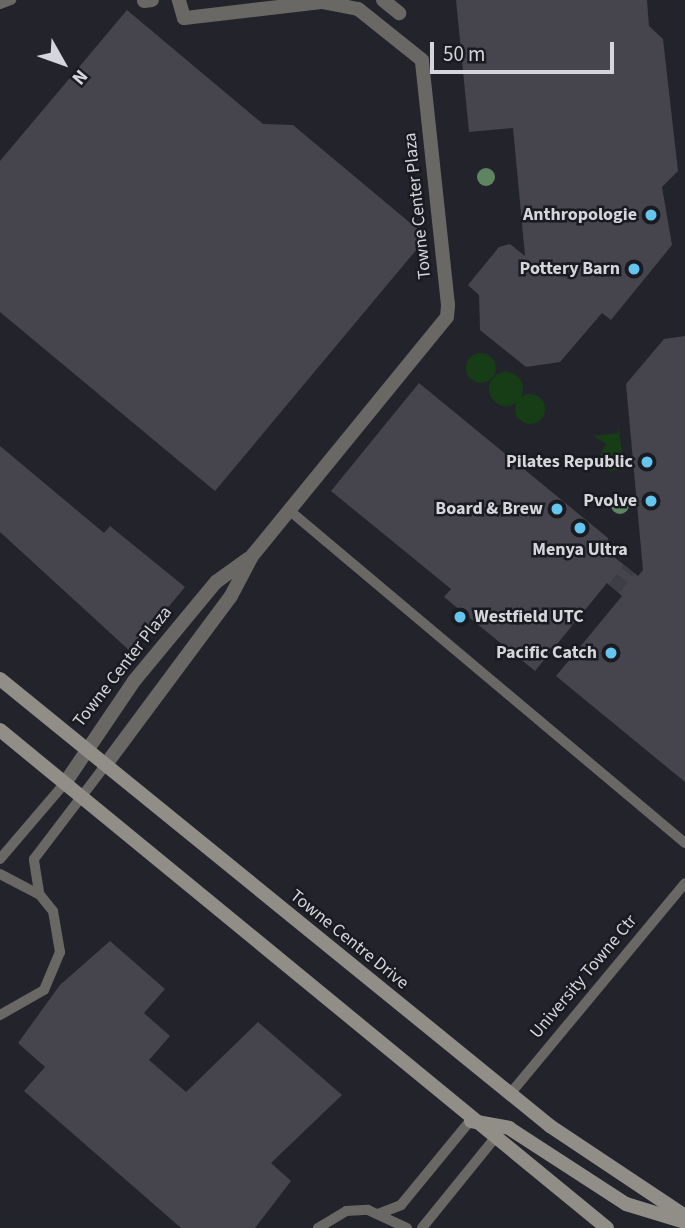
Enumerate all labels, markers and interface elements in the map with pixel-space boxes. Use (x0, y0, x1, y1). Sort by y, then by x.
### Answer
north arrow (28, 28, 98, 98)
scale bar (433, 28, 617, 72)
text: 50 m (443, 39, 485, 69)
text: N (65, 63, 94, 90)
street label: Towne Center Plaza (400, 132, 436, 280)
place label: Anthropologie (523, 204, 637, 226)
marker: Anthropologie (643, 207, 659, 223)
place label: Pottery Barn (520, 258, 620, 280)
marker: Pottery Barn (626, 261, 642, 277)
place label: Pilates Republic (506, 451, 633, 473)
marker: Pilates Republic (639, 454, 655, 470)
place label: Pvolve (583, 490, 637, 512)
marker: Pvolve (643, 493, 659, 509)
place label: Board & Brew (435, 498, 543, 520)
marker: Board & Brew (549, 501, 565, 517)
marker: Menya Ultra (572, 520, 588, 536)
place label: Menya Ultra (532, 539, 628, 561)
street label: Towne Center Plaza (69, 602, 177, 732)
place label: Westfield UTC (474, 606, 584, 628)
marker: Westfield UTC (452, 609, 468, 625)
place label: Pacific Catch (496, 642, 597, 664)
marker: Pacific Catch (603, 645, 619, 661)
street label: Towne Centre Drive (285, 886, 413, 994)
street label: University Towne Ctr (526, 911, 642, 1043)

